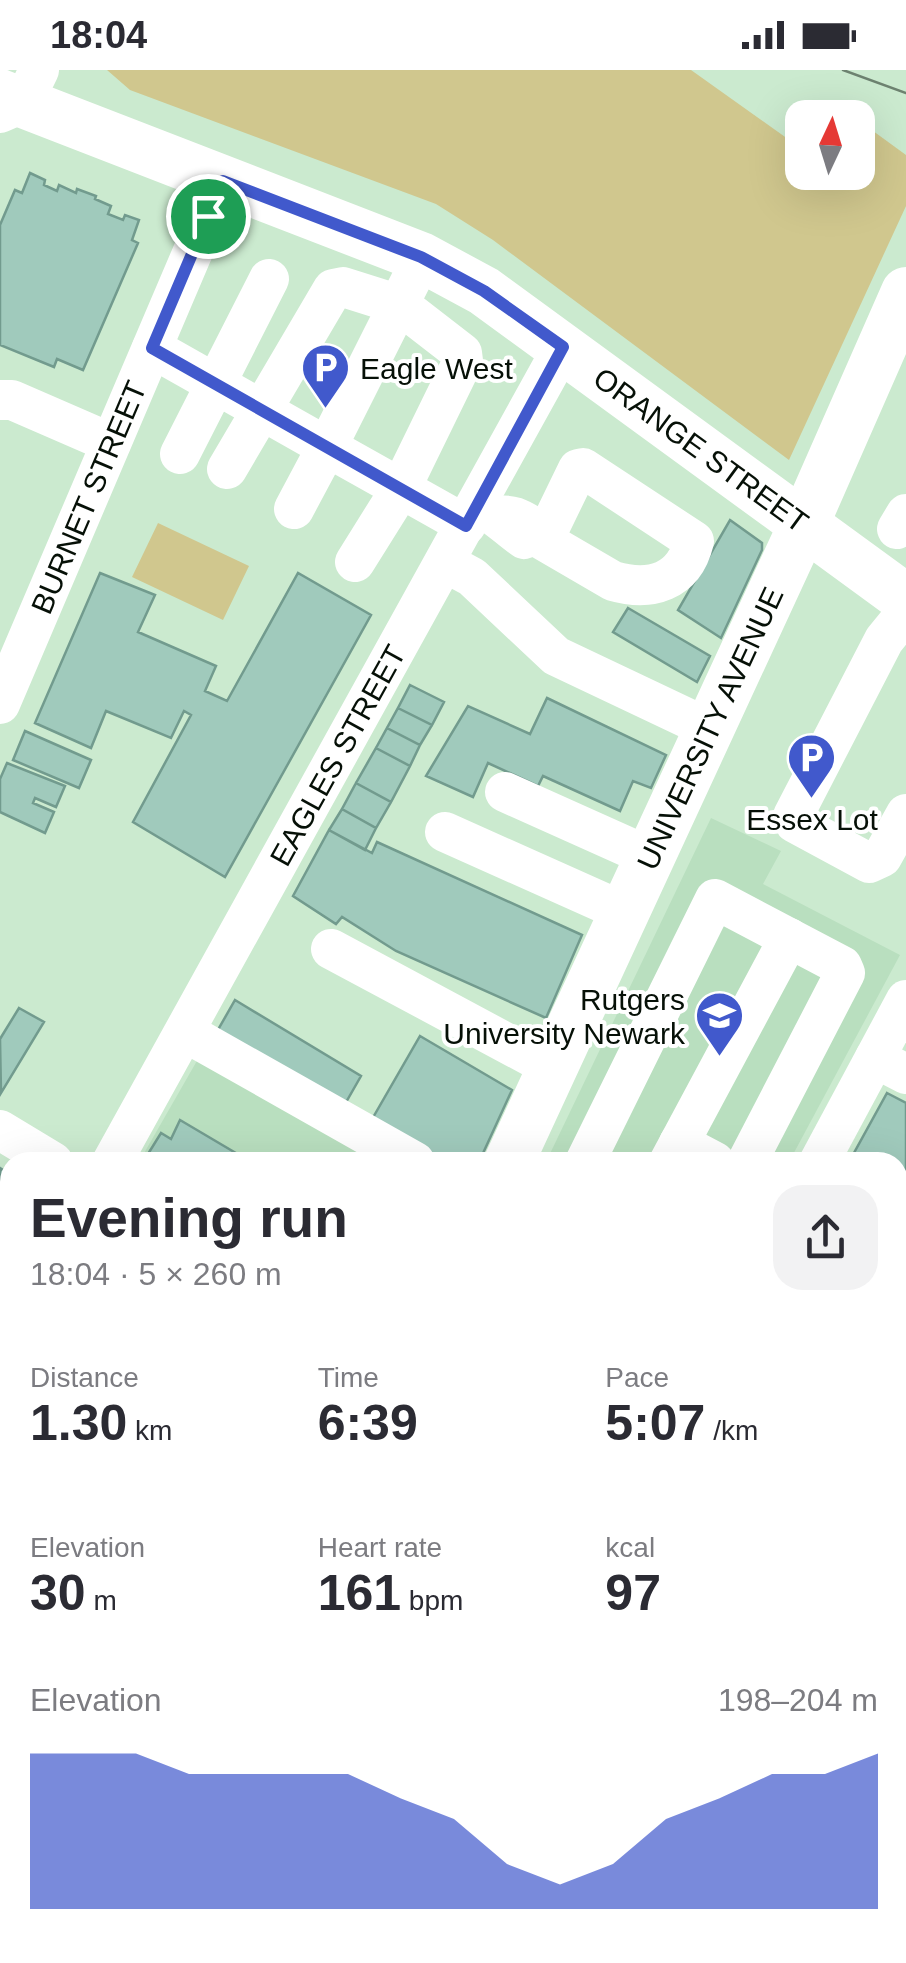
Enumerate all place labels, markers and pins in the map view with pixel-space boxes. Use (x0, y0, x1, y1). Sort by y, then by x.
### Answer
pin (166, 174, 251, 259)
parking icon: Eagle West (299, 342, 351, 410)
place label: Eagle West (360, 352, 514, 385)
parking icon: Essex Lot (786, 732, 838, 800)
place label: Essex Lot (746, 803, 879, 836)
place label: Rutgers University Newark (443, 983, 686, 1050)
school or university icon: Rutgers University Newark (694, 990, 746, 1058)

